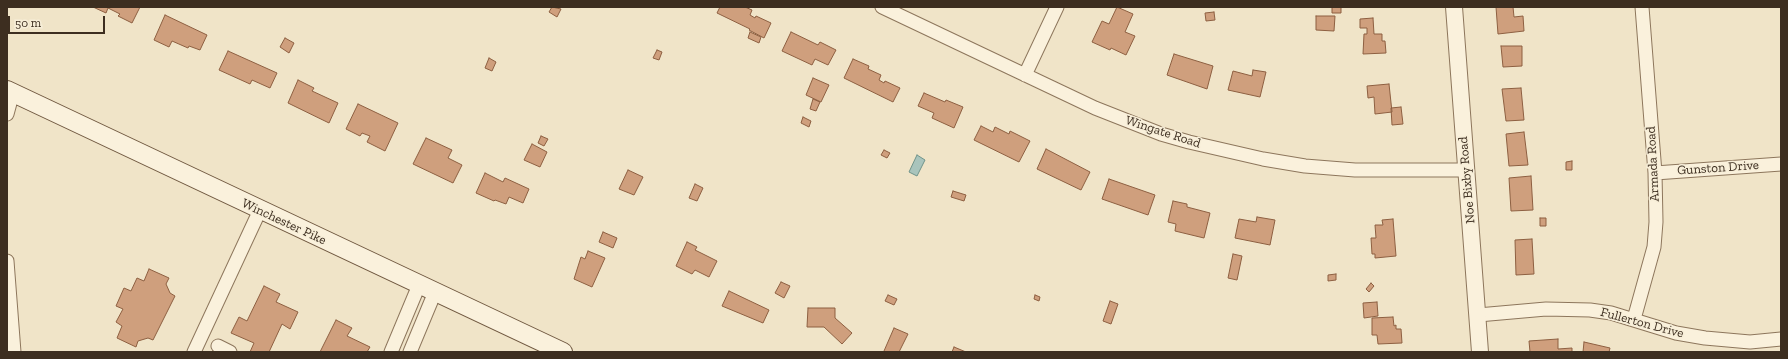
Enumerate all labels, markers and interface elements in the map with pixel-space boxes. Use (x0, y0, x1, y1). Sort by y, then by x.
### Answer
scale bar (10, 8, 107, 34)
text: 50 m (15, 16, 41, 30)
street label: Wingate Road (1123, 112, 1203, 152)
street label: Armada Road (1643, 126, 1663, 202)
street label: Noe Bixby Road (1455, 136, 1479, 224)
street label: Gunston Drive (1677, 157, 1759, 179)
street label: Winchester Pike (239, 196, 329, 248)
street label: Fullerton Drive (1599, 304, 1685, 342)

